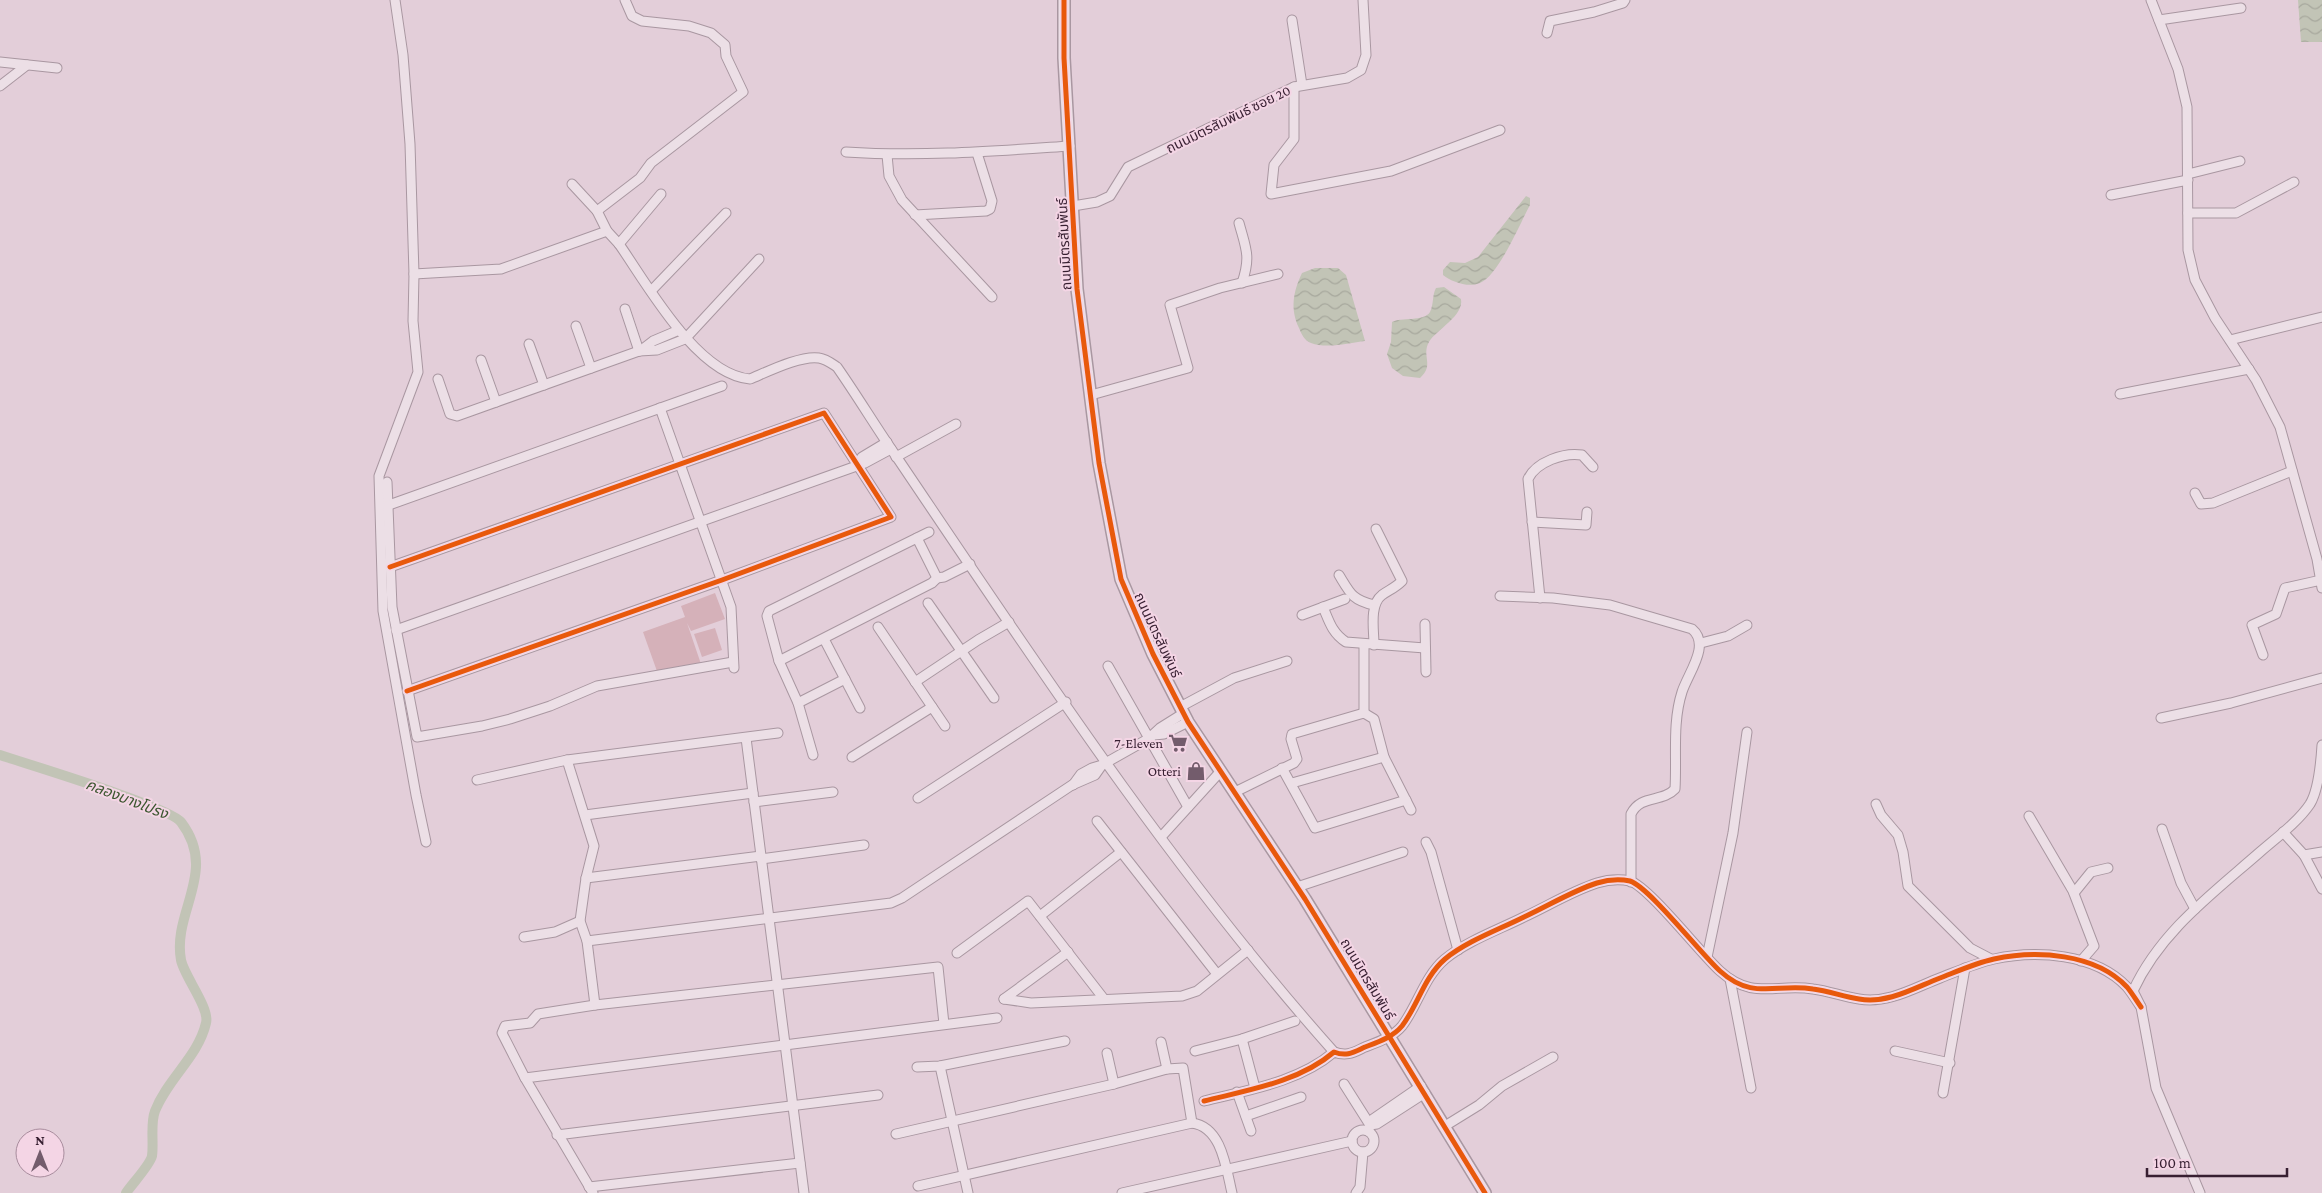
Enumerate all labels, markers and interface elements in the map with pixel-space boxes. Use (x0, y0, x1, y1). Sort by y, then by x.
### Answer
street label: ถนนมิตรสัมพันธ์ ซอย 20 (1163, 82, 1293, 156)
street label: ถนนมิตรสัมพันธ์ (1054, 197, 1074, 291)
street label: ถนนมิตรสัมพันธ์ (1131, 590, 1185, 680)
supermarket icon: 7-Eleven (1167, 732, 1189, 754)
place label: 7-Eleven (1114, 735, 1163, 751)
shop icon: Otteri (1185, 760, 1207, 782)
place label: Otteri (1148, 763, 1181, 779)
water label: คลองบางโปรง (84, 776, 171, 822)
street label: ถนนมิตรสัมพันธ์ (1337, 935, 1399, 1023)
north arrow (15, 1128, 65, 1178)
text: N (35, 1132, 45, 1148)
scale bar (2147, 1146, 2287, 1178)
text: 100 m (2154, 1155, 2191, 1171)

